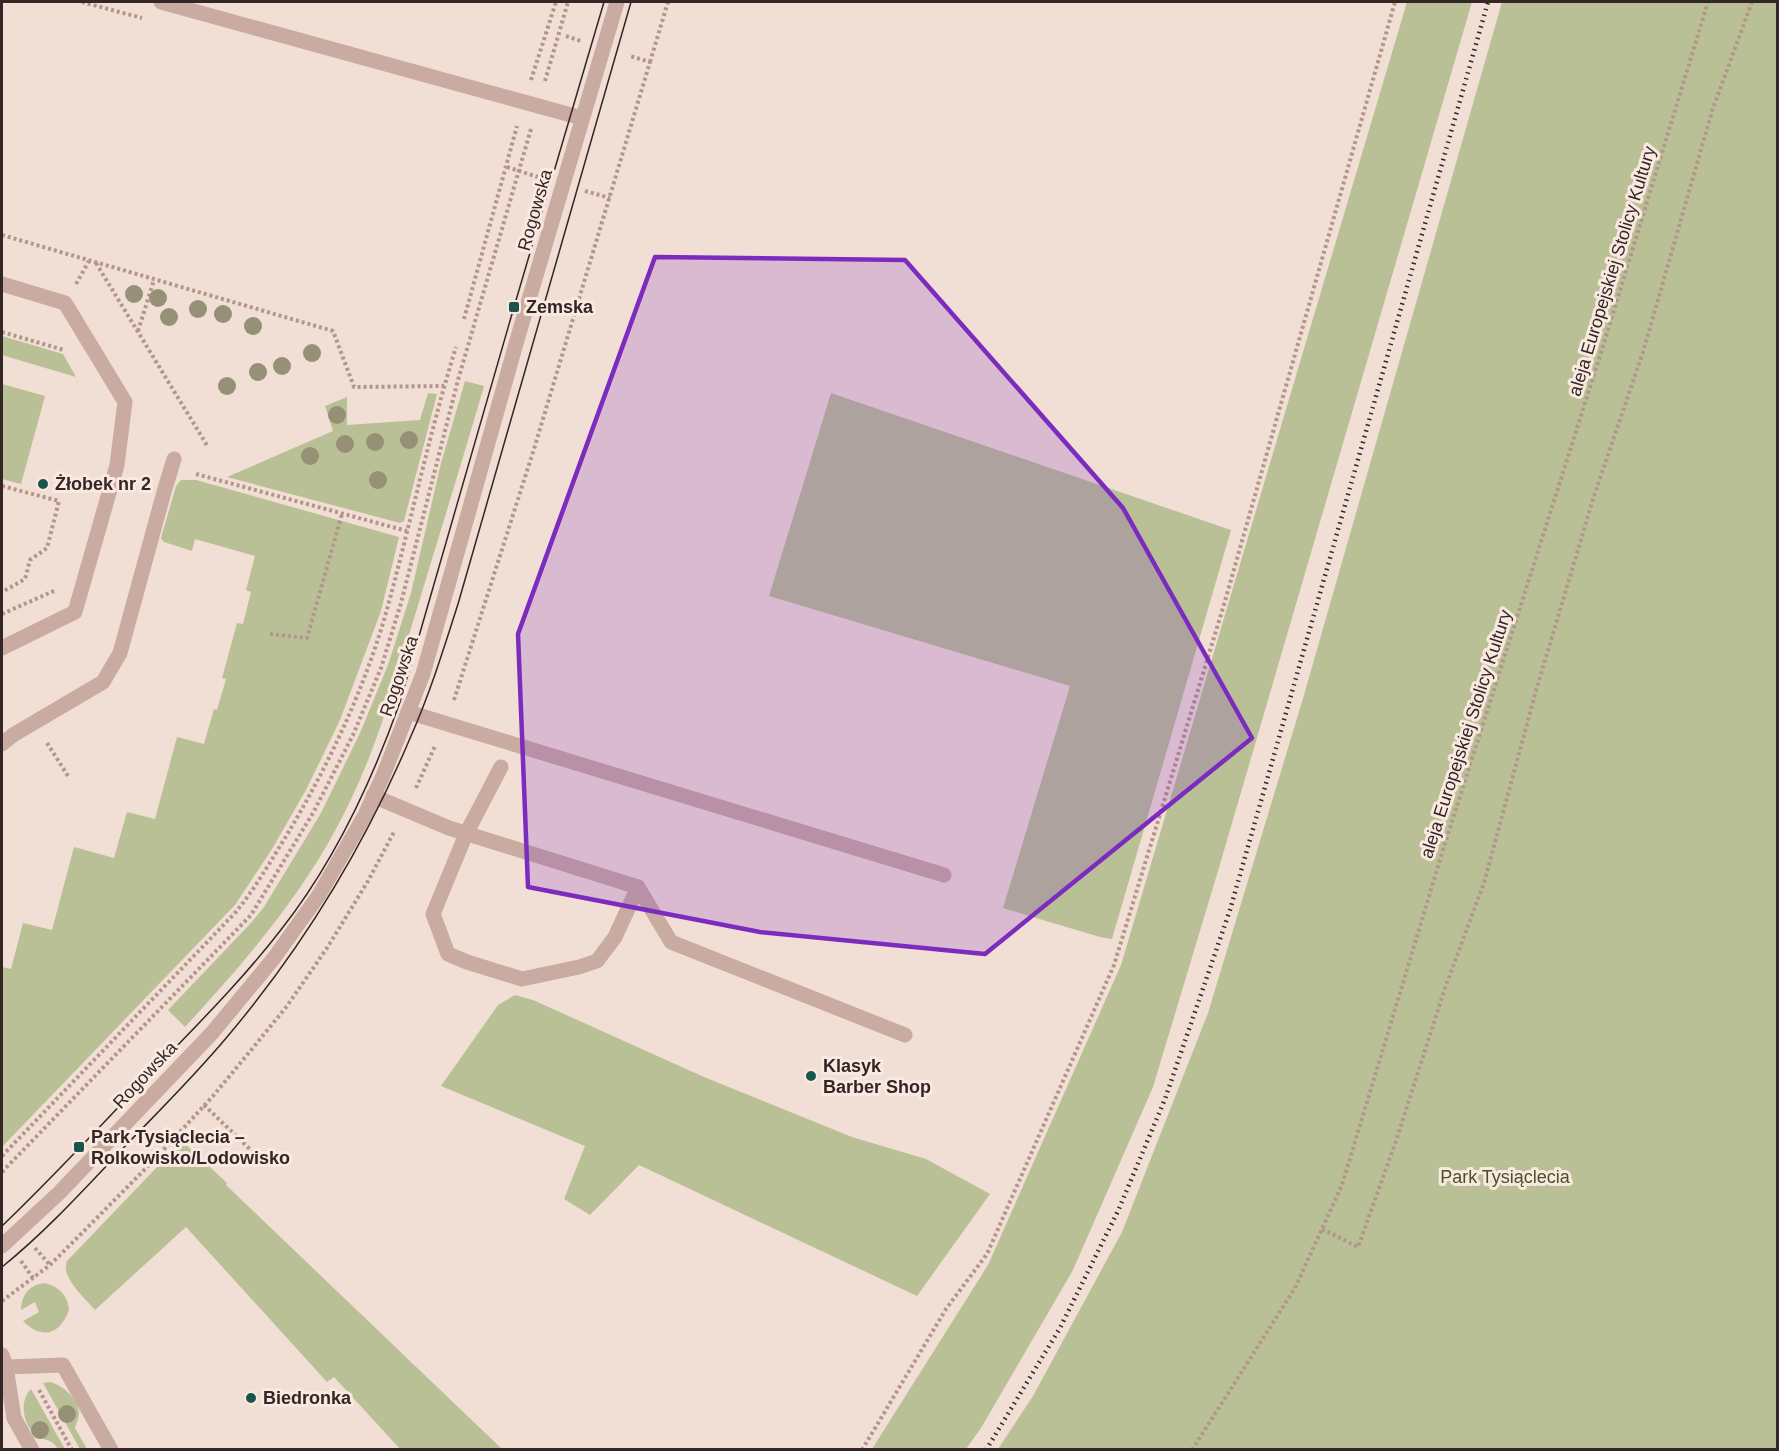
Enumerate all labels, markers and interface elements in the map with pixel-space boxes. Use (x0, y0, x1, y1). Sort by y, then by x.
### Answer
street label: aleja Europejskiej Stolicy Kultury (1564, 144, 1660, 398)
street label: Rogowska (514, 166, 556, 253)
place label: Zemska (526, 297, 594, 317)
marker: Zemska (507, 300, 521, 314)
place label: Żłobek nr 2 (55, 474, 151, 494)
marker: Żłobek nr 2 (36, 477, 50, 491)
street label: aleja Europejskiej Stolicy Kultury (1416, 607, 1516, 861)
street label: Rogowska (376, 632, 422, 719)
street label: Rogowska (109, 1037, 182, 1113)
place label: Klasyk Barber Shop (823, 1056, 931, 1097)
marker: Klasyk Barber Shop (804, 1069, 818, 1083)
place label: Park Tysiąclecia – Rolkowisko/Lodowisko (91, 1127, 290, 1168)
marker: Park Tysiąclecia – Rolkowisko/Lodowisko (72, 1140, 86, 1154)
park label: Park Tysiąclecia (1440, 1167, 1571, 1187)
place label: Biedronka (263, 1388, 352, 1408)
marker: Biedronka (244, 1391, 258, 1405)

